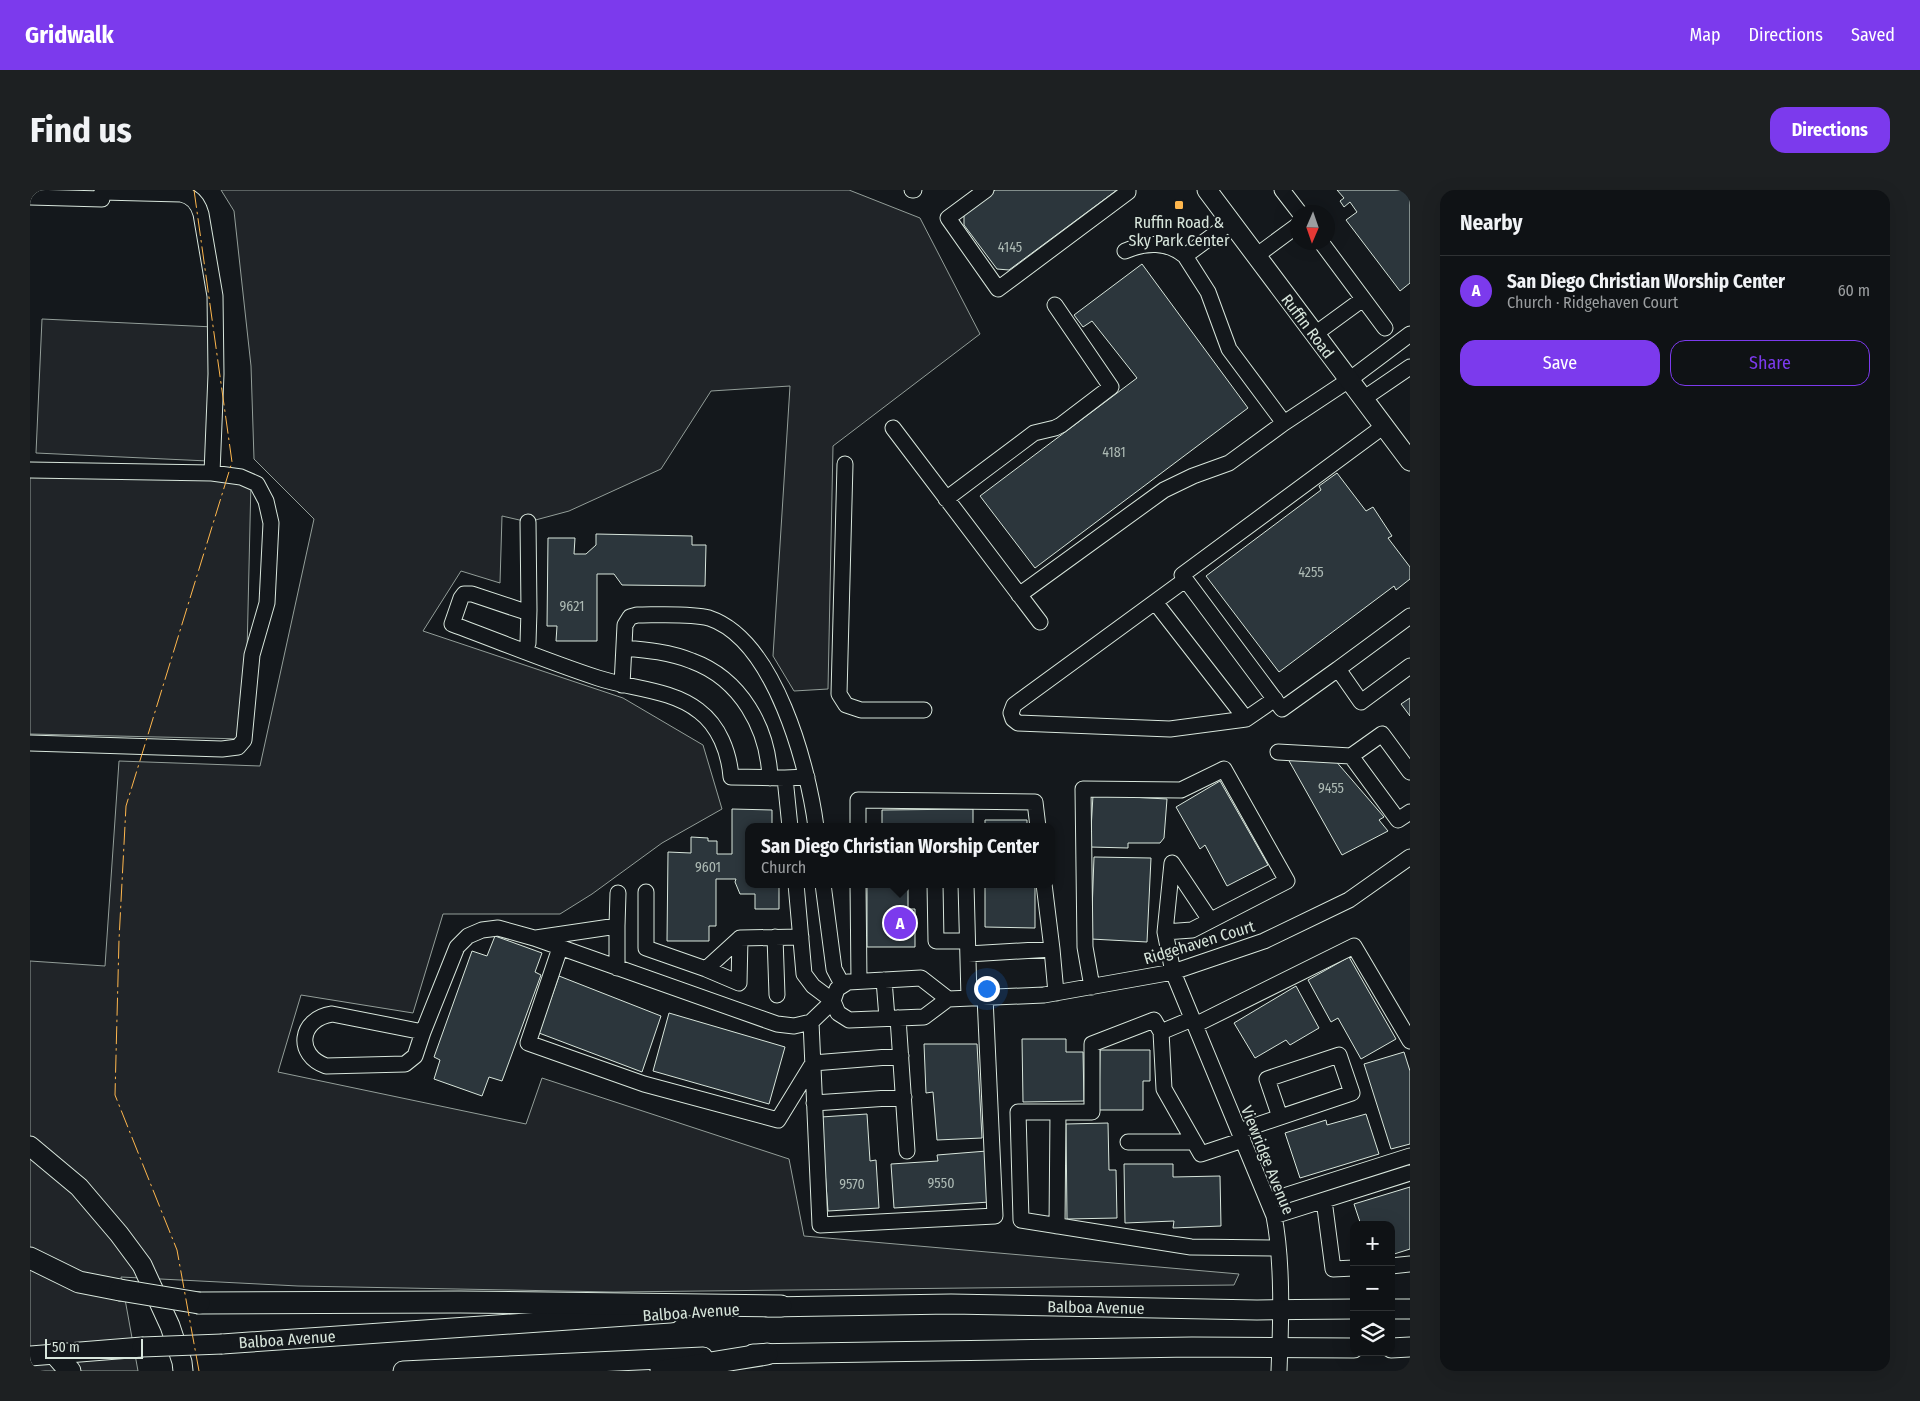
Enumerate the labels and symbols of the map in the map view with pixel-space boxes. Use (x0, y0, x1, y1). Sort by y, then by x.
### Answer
marker: Ruffin Road & Sky Park Center (1173, 199, 1185, 211)
north arrow (1290, 205, 1335, 250)
place label: Ruffin Road & Sky Park Center (1128, 213, 1230, 250)
house number: 4145 (998, 239, 1022, 256)
street label: Ruffin Road (1277, 290, 1338, 362)
house number: 4181 (1102, 444, 1126, 461)
house number: 4255 (1298, 564, 1324, 581)
house number: 9621 (560, 598, 584, 615)
house number: 9455 (1318, 780, 1344, 797)
house number: 9601 (695, 859, 721, 876)
pin: A (884, 904, 916, 942)
street label: Ridgehaven Court (1141, 916, 1258, 968)
your location (974, 976, 1000, 1002)
street label: Viewridge Avenue (1237, 1103, 1298, 1217)
house number: 9550 (928, 1175, 954, 1192)
house number: 9570 (839, 1176, 865, 1193)
street label: Balboa Avenue (1047, 1297, 1145, 1318)
street label: Balboa Avenue (642, 1300, 740, 1325)
street label: Balboa Avenue (238, 1327, 336, 1352)
scale bar (45, 1336, 142, 1359)

